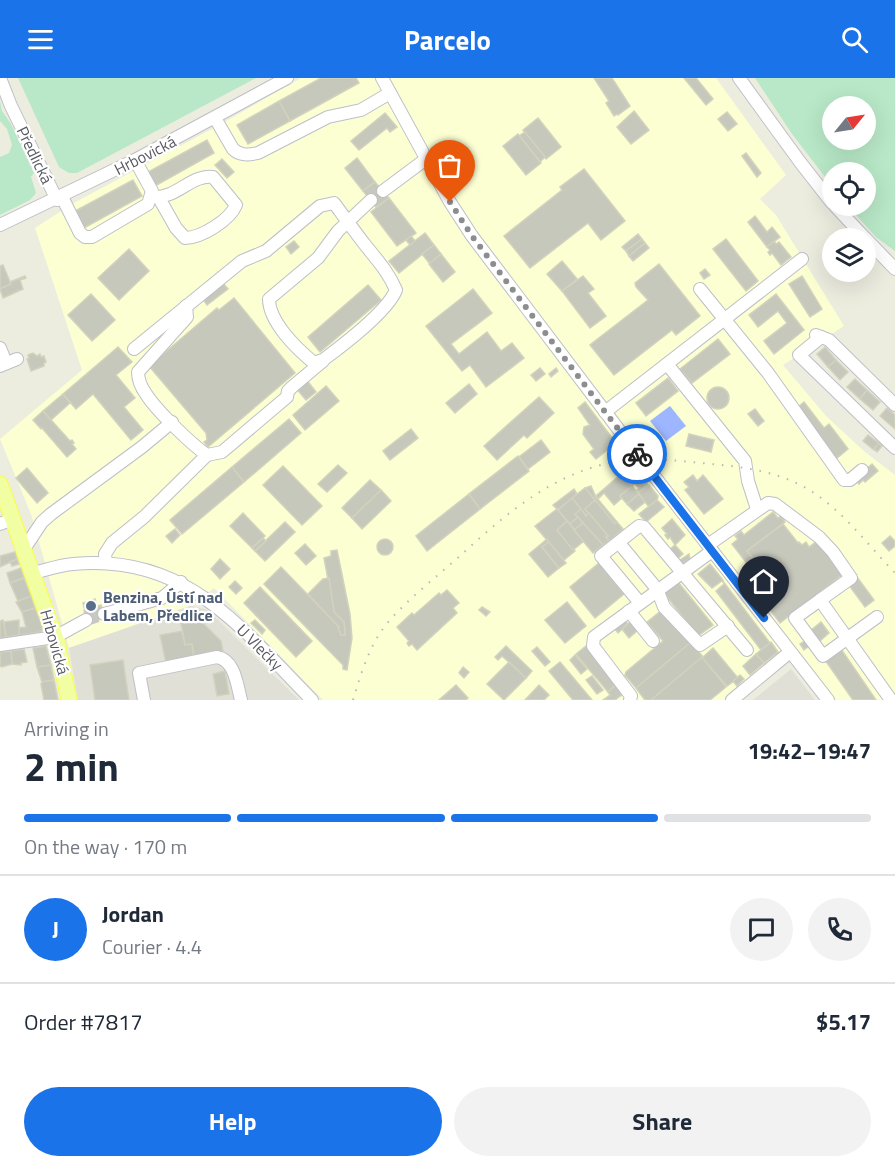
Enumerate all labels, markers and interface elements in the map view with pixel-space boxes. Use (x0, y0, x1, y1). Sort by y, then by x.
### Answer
text: Parcelo (404, 19, 491, 60)
icon: menu (24, 23, 57, 56)
icon: search (838, 23, 871, 56)
north arrow (822, 96, 876, 150)
map controls (822, 96, 876, 282)
street label: Předlická (11, 122, 59, 188)
street label: Hrbovická (110, 129, 180, 181)
pin (424, 140, 475, 202)
icon: bag (433, 149, 466, 182)
button: locate (822, 162, 876, 216)
button: layers (822, 228, 876, 282)
courier (607, 424, 667, 484)
icon: bike (621, 438, 654, 471)
pin (738, 556, 789, 618)
icon: home (747, 565, 780, 598)
place label: Benzina, Ústí nad Labem, Předlice (103, 585, 223, 627)
marker: Benzina, Ústí nad Labem, Předlice (84, 599, 98, 613)
street label: Hrbovická (34, 607, 76, 677)
street label: U Vlečky (231, 618, 289, 676)
text: Arriving in (24, 713, 109, 744)
text: 19:42–19:47 (748, 734, 871, 768)
text: 2 min (24, 737, 119, 796)
text: On the way · 170 m (24, 831, 187, 862)
text: Jordan (102, 897, 164, 931)
button: chat (730, 898, 793, 961)
button: phone (808, 898, 871, 961)
text: J (52, 912, 59, 946)
text: Courier · 4.4 (102, 931, 202, 962)
text: Order #7817 (24, 1005, 143, 1039)
text: $5.17 (816, 1005, 871, 1039)
button: Help (24, 1087, 442, 1156)
button: Share (454, 1087, 871, 1156)

